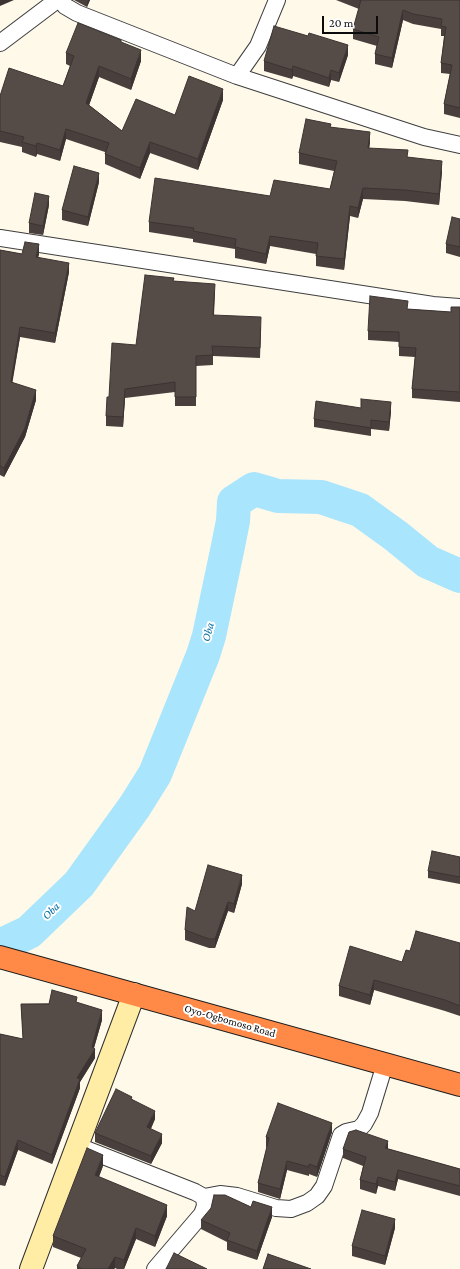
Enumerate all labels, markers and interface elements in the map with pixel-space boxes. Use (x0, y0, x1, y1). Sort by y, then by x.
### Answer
scale bar (324, 8, 380, 34)
text: 20 m (329, 16, 353, 30)
water label: Oba (198, 621, 218, 643)
water label: Oba (39, 899, 63, 923)
street label: Oyo-Ogbomoso Road (183, 1002, 277, 1040)

